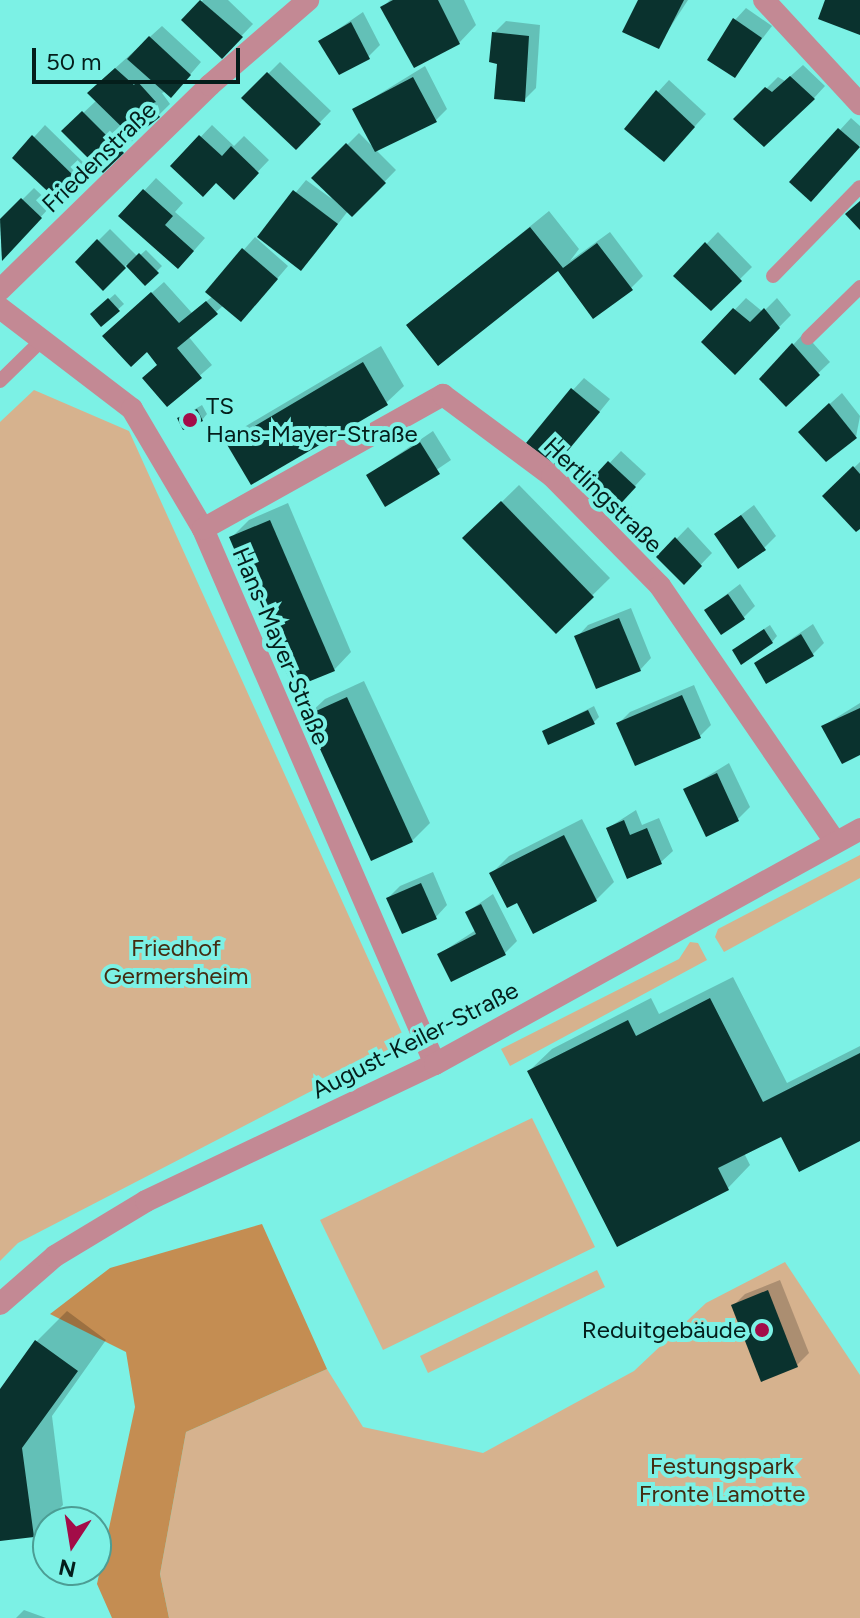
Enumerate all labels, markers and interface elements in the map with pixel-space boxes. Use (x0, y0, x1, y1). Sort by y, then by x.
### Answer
scale bar (36, 32, 244, 82)
text: 50 m (46, 47, 102, 76)
street label: Friedenstraße (36, 95, 162, 219)
place label: TS Hans-Mayer-Straße (206, 392, 418, 448)
marker: TS Hans-Mayer-Straße (181, 411, 199, 429)
street label: Hertlingstraße (538, 431, 668, 559)
street label: Hans-Mayer-Straße (226, 543, 336, 749)
park label: Friedhof Germersheim (104, 934, 248, 990)
street label: August-Keiler-Straße (307, 975, 523, 1105)
place label: Reduitgebäude (582, 1316, 746, 1344)
marker: Reduitgebäude (753, 1321, 771, 1339)
park label: Festungspark Fronte Lamotte (639, 1452, 805, 1508)
north arrow (32, 1506, 112, 1586)
text: N (56, 1553, 78, 1583)

